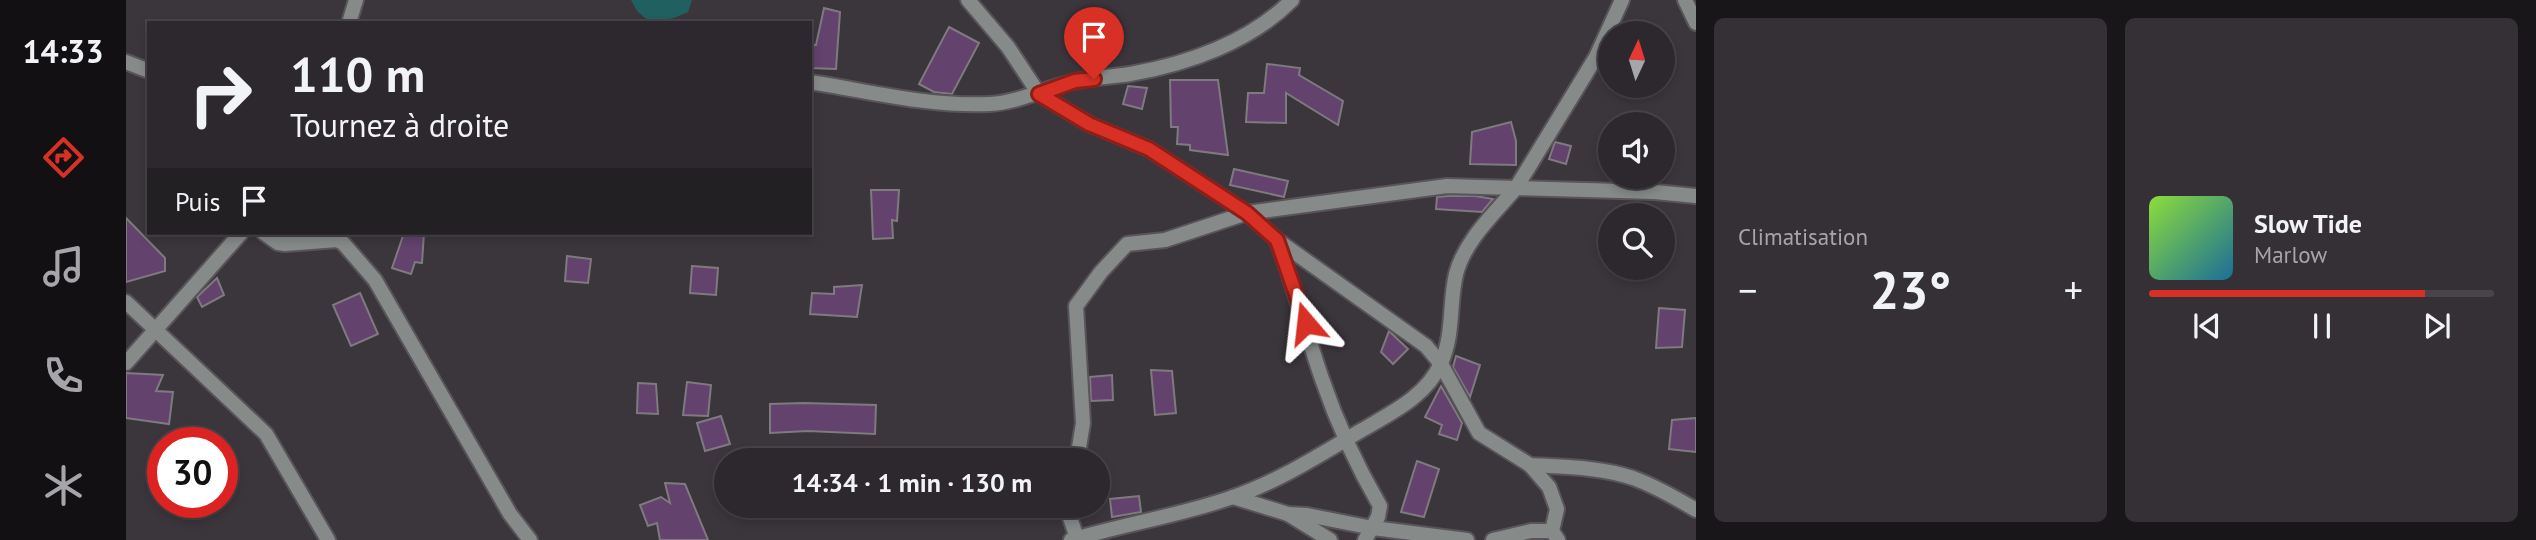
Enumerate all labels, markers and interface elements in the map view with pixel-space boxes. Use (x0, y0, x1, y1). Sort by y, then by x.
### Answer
pin (1064, 7, 1124, 79)
icon: arrive (1075, 18, 1113, 56)
north arrow (1598, 21, 1675, 98)
map controls (1598, 21, 1675, 280)
text: 14:33 (22, 30, 104, 72)
text: 110 m (290, 42, 425, 106)
icon: right (175, 49, 266, 140)
text: Tournez à droite (290, 104, 509, 146)
button: sound (1598, 112, 1675, 189)
icon: directions (39, 133, 88, 182)
icon: arrive (235, 182, 273, 220)
text: Puis (175, 185, 221, 218)
button: search (1598, 203, 1675, 280)
text: Slow Tide (2254, 207, 2362, 240)
text: Climatisation (1738, 222, 1868, 251)
text: Marlow (2254, 240, 2327, 269)
icon: music (39, 242, 88, 291)
text: 23° (1870, 256, 1951, 323)
text: − (1738, 265, 1757, 314)
text: + (2064, 265, 2083, 314)
position arrow (1269, 286, 1343, 360)
icon: previous (2188, 307, 2226, 345)
icon: pause (2303, 307, 2341, 345)
icon: next (2418, 307, 2456, 345)
icon: phone (39, 351, 88, 400)
speed limit sign: 30 (147, 427, 238, 518)
icon: climate (39, 461, 88, 510)
text: 14:34 · 1 min · 130 m (792, 466, 1032, 499)

